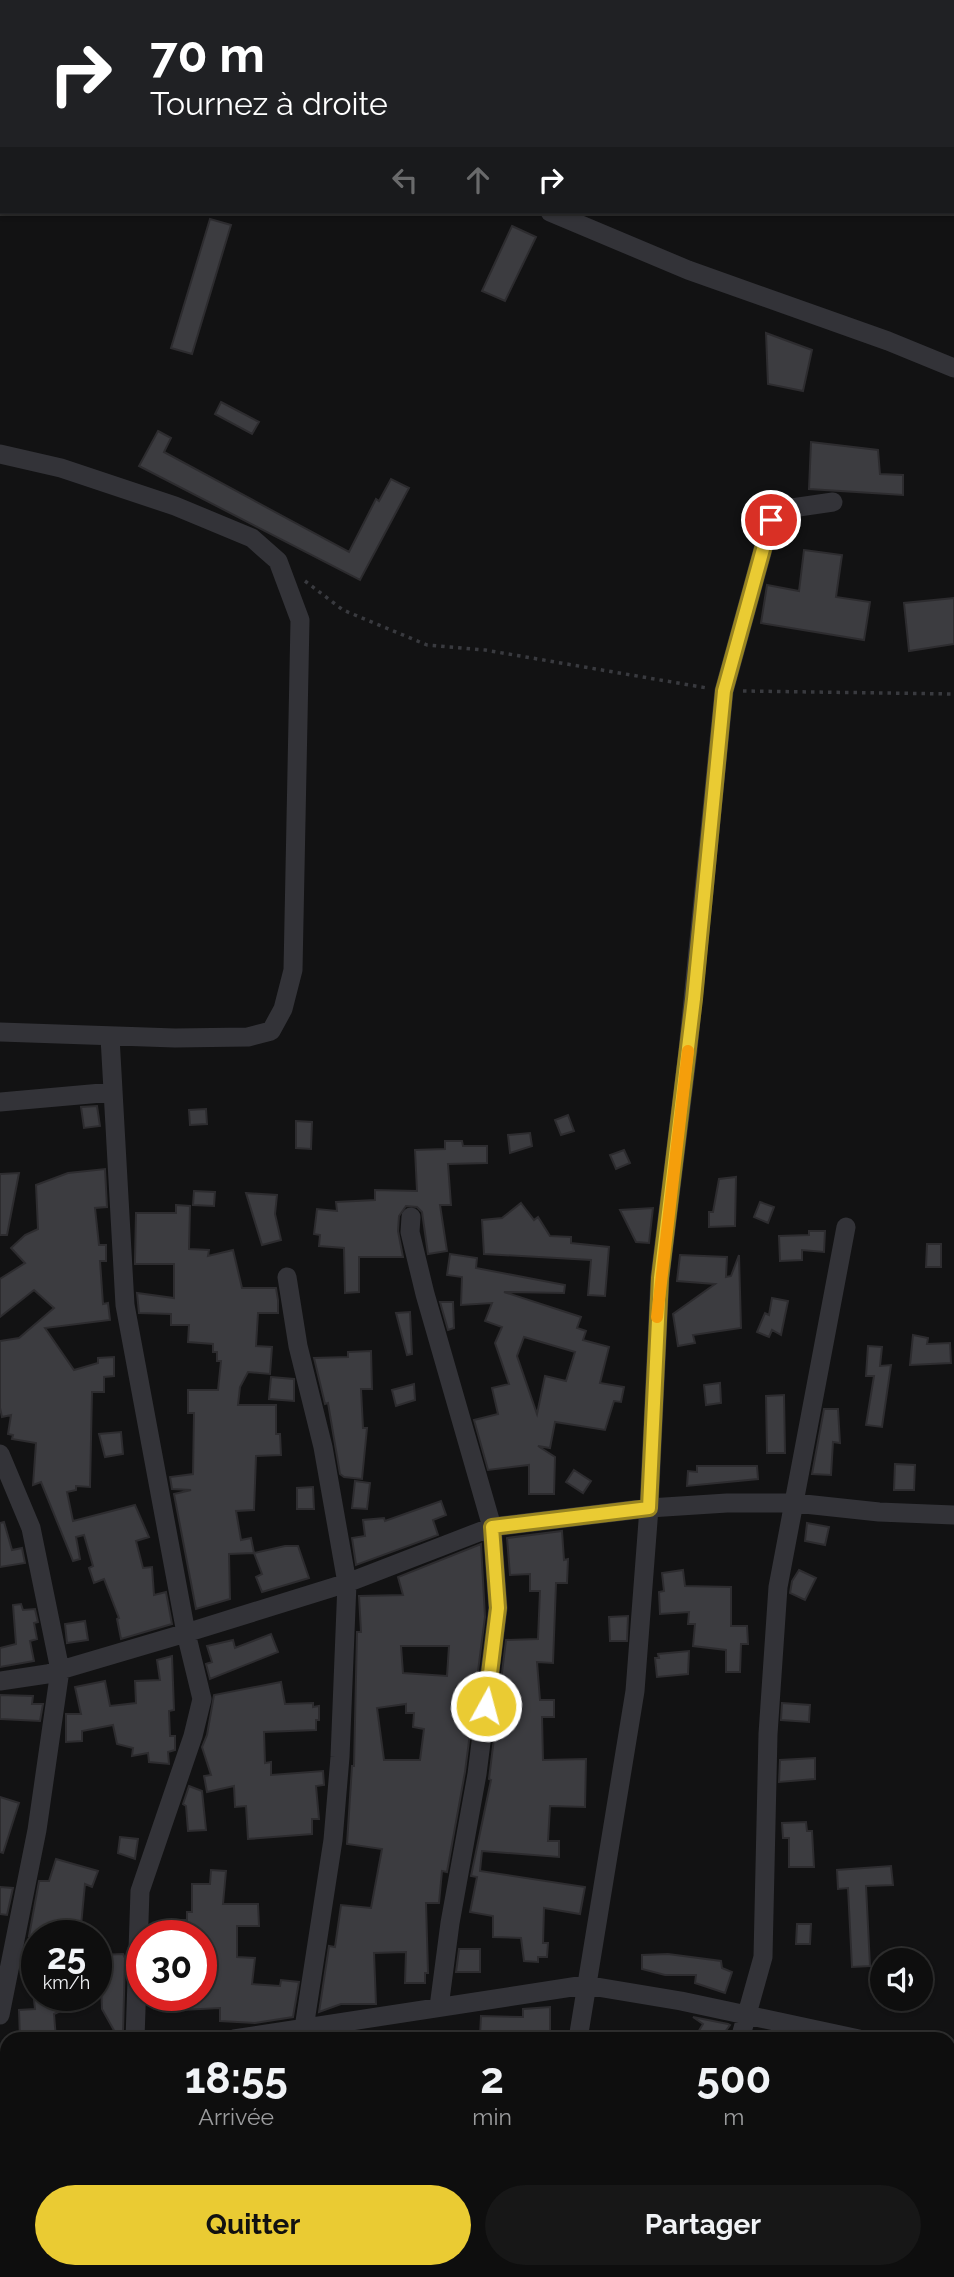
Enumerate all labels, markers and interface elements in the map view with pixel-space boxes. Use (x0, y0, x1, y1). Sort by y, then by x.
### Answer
text: 70 m (150, 26, 265, 83)
icon: right (35, 28, 126, 119)
text: Tournez à droite (150, 85, 388, 122)
icon: left (386, 161, 424, 199)
icon: ahead (459, 161, 497, 199)
icon: right (532, 161, 570, 199)
pin (741, 490, 801, 550)
icon: arrive (752, 501, 790, 539)
position arrow (449, 1669, 523, 1743)
speed limit sign: 30 (126, 1920, 217, 2011)
text: 25 (47, 1936, 86, 1977)
map controls (870, 1948, 933, 2011)
button: sound (870, 1948, 933, 2011)
text: km/h (43, 1972, 90, 1993)
text: 18:55 (185, 2054, 288, 2103)
text: 2 (480, 2054, 504, 2103)
text: 500 (696, 2054, 771, 2103)
text: Arrivée (198, 2103, 274, 2130)
text: min (472, 2103, 512, 2130)
text: m (723, 2103, 744, 2130)
button: Quitter (35, 2185, 471, 2265)
button: Partager (485, 2185, 921, 2265)

